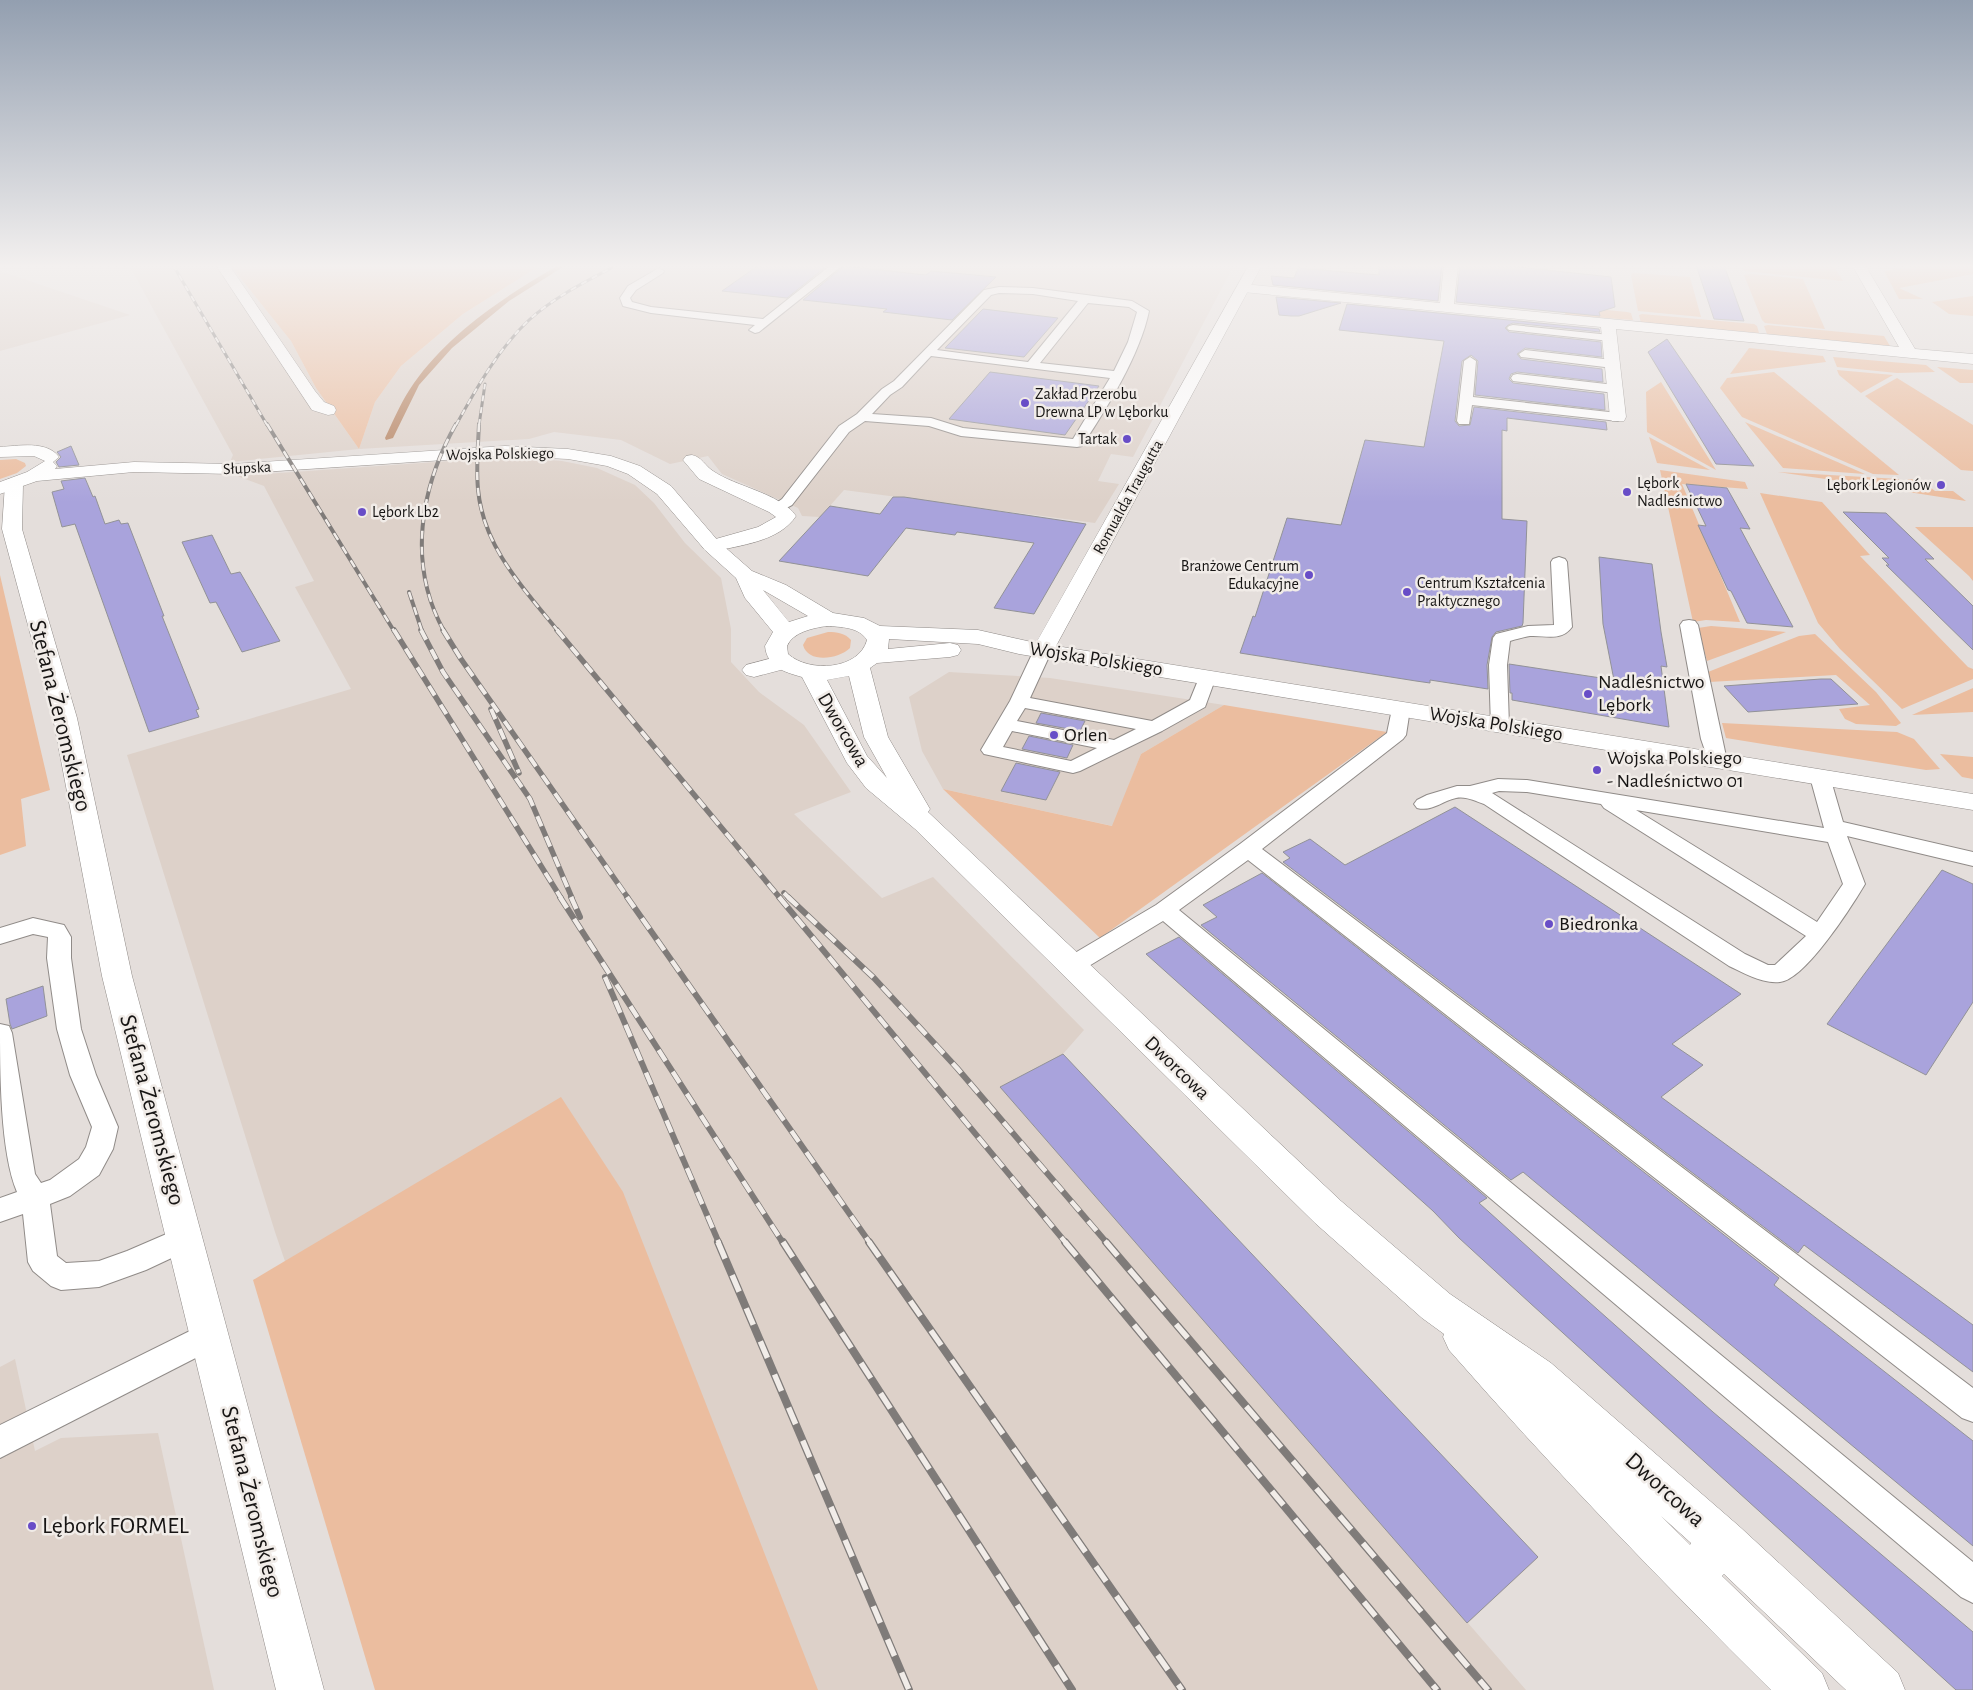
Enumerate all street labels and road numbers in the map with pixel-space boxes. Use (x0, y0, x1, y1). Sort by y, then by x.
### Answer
street label: Romualda Traugutta (1090, 437, 1166, 557)
street label: Wojska Polskiego (446, 445, 554, 464)
street label: Słupska (222, 459, 272, 477)
street label: Stefana Żeromskiego (25, 618, 96, 814)
street label: Wojska Polskiego (1028, 639, 1164, 679)
street label: Dworcowa (814, 690, 872, 770)
street label: Wojska Polskiego (1428, 704, 1564, 744)
street label: Stefana Żeromskiego (115, 1012, 190, 1208)
street label: Dworcowa (1141, 1032, 1213, 1104)
street label: Stefana Żeromskiego (217, 1404, 288, 1600)
street label: Dworcowa (1620, 1448, 1710, 1532)

